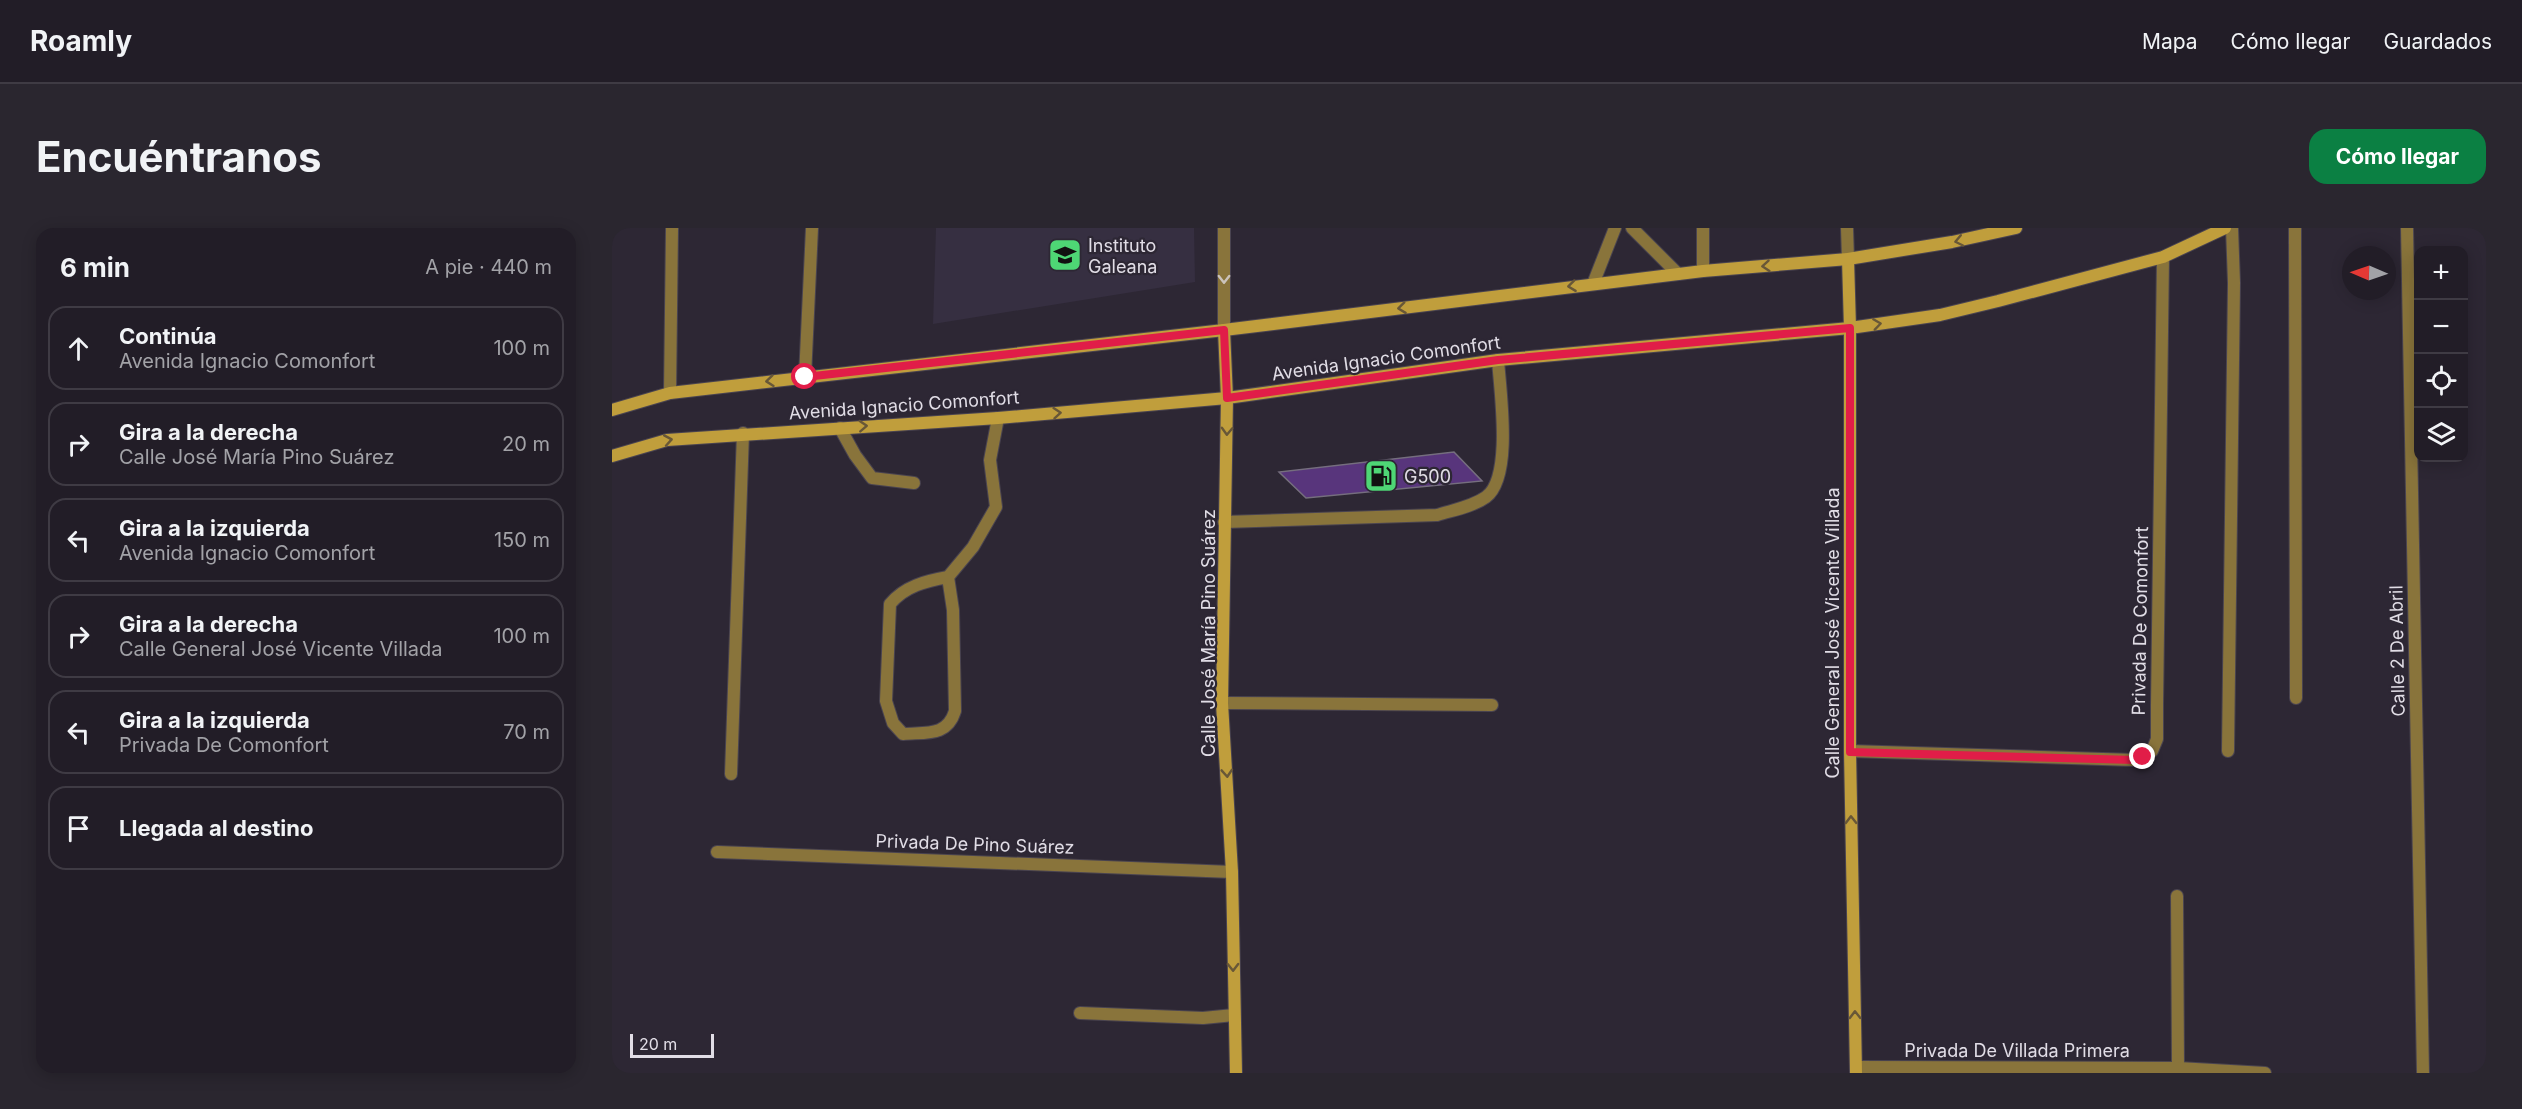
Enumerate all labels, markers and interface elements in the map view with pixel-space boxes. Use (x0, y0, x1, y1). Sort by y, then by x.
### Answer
text: Roamly (30, 24, 132, 58)
text: Mapa (2142, 29, 2198, 54)
text: Cómo llegar (2231, 29, 2350, 54)
text: Guardados (2383, 29, 2492, 54)
button: Cómo llegar (2309, 129, 2486, 184)
text: Encuéntranos (36, 131, 321, 182)
one-way arrow (1954, 233, 1964, 246)
place label: Instituto Galeana (1088, 235, 1157, 277)
school or university icon: Instituto Galeana (1047, 237, 1083, 273)
north arrow (2342, 246, 2396, 300)
map controls (2414, 246, 2468, 462)
button: + (2414, 246, 2468, 300)
text: 6 min (60, 252, 130, 283)
text: A pie · 440 m (425, 255, 552, 279)
one-way arrow (1761, 259, 1771, 272)
one-way arrow (1218, 275, 1230, 284)
one-way arrow (1568, 280, 1577, 292)
button: − (2414, 300, 2468, 354)
one-way arrow (1397, 301, 1406, 313)
one-way arrow (1872, 319, 1882, 331)
text: Continúa (119, 323, 217, 349)
icon: ahead (62, 332, 95, 365)
street label: Avenida Ignacio Comonfort (1270, 332, 1502, 384)
text: 100 m (493, 336, 550, 360)
text: Avenida Ignacio Comonfort (119, 349, 375, 373)
button: locate (2414, 354, 2468, 408)
route start (791, 363, 817, 389)
one-way arrow (765, 375, 774, 387)
street label: Avenida Ignacio Comonfort (788, 386, 1020, 424)
one-way arrow (1053, 407, 1062, 420)
button: layers (2414, 408, 2468, 462)
text: Gira a la derecha (119, 419, 298, 445)
one-way arrow (858, 420, 867, 433)
one-way arrow (1220, 426, 1233, 435)
icon: right (62, 428, 95, 461)
text: 20 m (502, 432, 550, 456)
one-way arrow (663, 435, 673, 447)
text: Calle José María Pino Suárez (119, 445, 394, 469)
fuel station icon: G500 (1363, 458, 1399, 494)
place label: G500 (1404, 466, 1451, 487)
street label: Calle General José Vicente Villada (1822, 487, 1843, 779)
street label: Calle José María Pino Suárez (1198, 509, 1219, 757)
text: Gira a la izquierda (119, 515, 310, 541)
icon: left (62, 524, 95, 557)
street label: Privada De Comonfort (2128, 526, 2152, 716)
text: 150 m (494, 528, 550, 552)
text: Avenida Ignacio Comonfort (119, 541, 375, 565)
street label: Calle 2 De Abril (2385, 585, 2409, 717)
text: Gira a la derecha (119, 611, 298, 637)
icon: right (62, 620, 95, 653)
text: 100 m (493, 624, 550, 648)
text: Calle General José Vicente Villada (119, 637, 443, 661)
text: Gira a la izquierda (119, 707, 310, 733)
icon: left (62, 716, 95, 749)
text: 70 m (503, 720, 550, 744)
text: Privada De Comonfort (119, 733, 329, 757)
route end (2129, 743, 2155, 769)
one-way arrow (1220, 768, 1233, 777)
icon: arrive (62, 812, 95, 845)
text: Llegada al destino (119, 815, 313, 841)
one-way arrow (1845, 815, 1858, 824)
street label: Privada De Pino Suárez (875, 830, 1075, 858)
one-way arrow (1227, 963, 1239, 972)
one-way arrow (1849, 1010, 1862, 1019)
scale bar (630, 1031, 714, 1058)
text: 20 m (639, 1034, 677, 1054)
street label: Privada De Villada Primera (1904, 1040, 2130, 1061)

